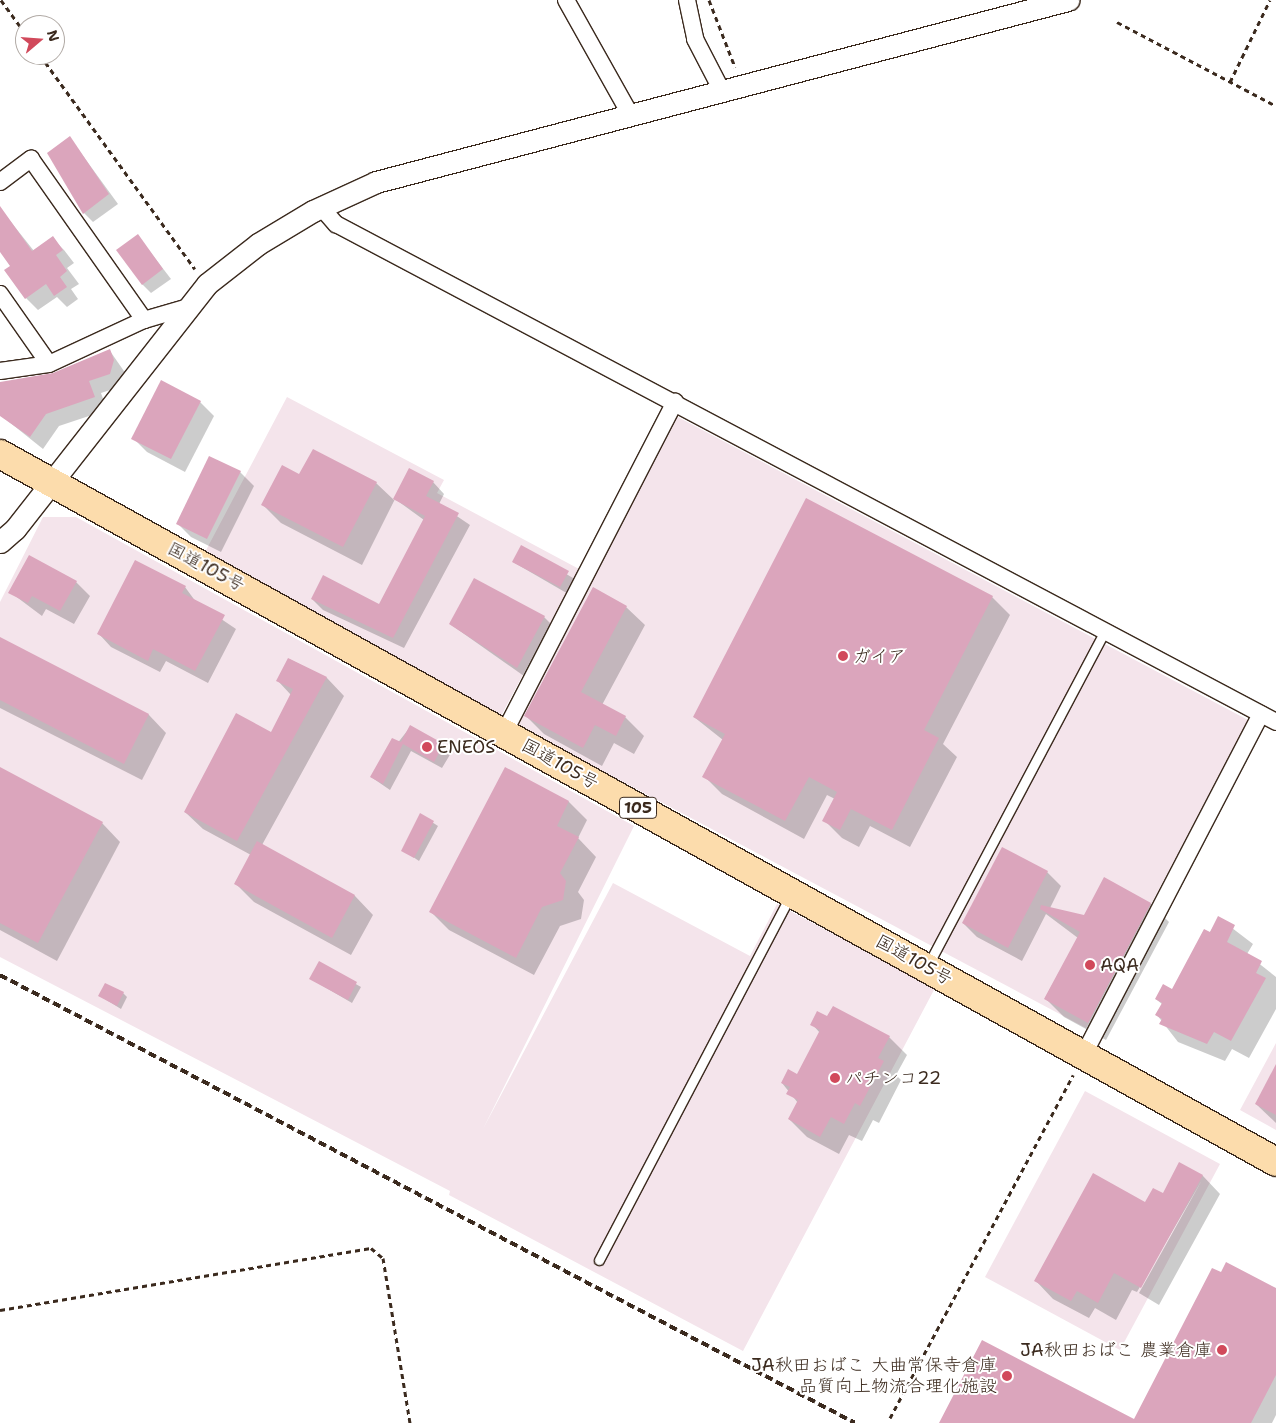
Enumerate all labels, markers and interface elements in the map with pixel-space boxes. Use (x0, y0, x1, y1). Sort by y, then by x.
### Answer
north arrow (15, 15, 65, 65)
text: N (43, 28, 64, 44)
street label: 国道105号 (164, 538, 248, 596)
place label: ガイア (853, 645, 907, 667)
marker: ガイア (837, 650, 849, 662)
street label: 国道105号 (518, 734, 602, 794)
place label: ENEOS (437, 736, 495, 758)
marker: ENEOS (421, 741, 433, 753)
road number: 105 (618, 794, 658, 821)
street label: 国道105号 (872, 930, 956, 990)
place label: AQA (1100, 954, 1139, 976)
marker: AQA (1084, 959, 1096, 971)
place label: パチンコ22 (845, 1067, 941, 1089)
marker: パチンコ22 (829, 1072, 841, 1084)
place label: JA秋田おばこ 農業倉庫 (1020, 1339, 1212, 1361)
marker: JA秋田おばこ 農業倉庫 (1216, 1344, 1228, 1356)
place label: JA秋田おばこ 大曲常保寺倉庫 品質向上物流合理化施設 (751, 1355, 997, 1398)
marker: JA秋田おばこ 大曲常保寺倉庫 品質向上物流合理化施設 (1001, 1370, 1013, 1382)

